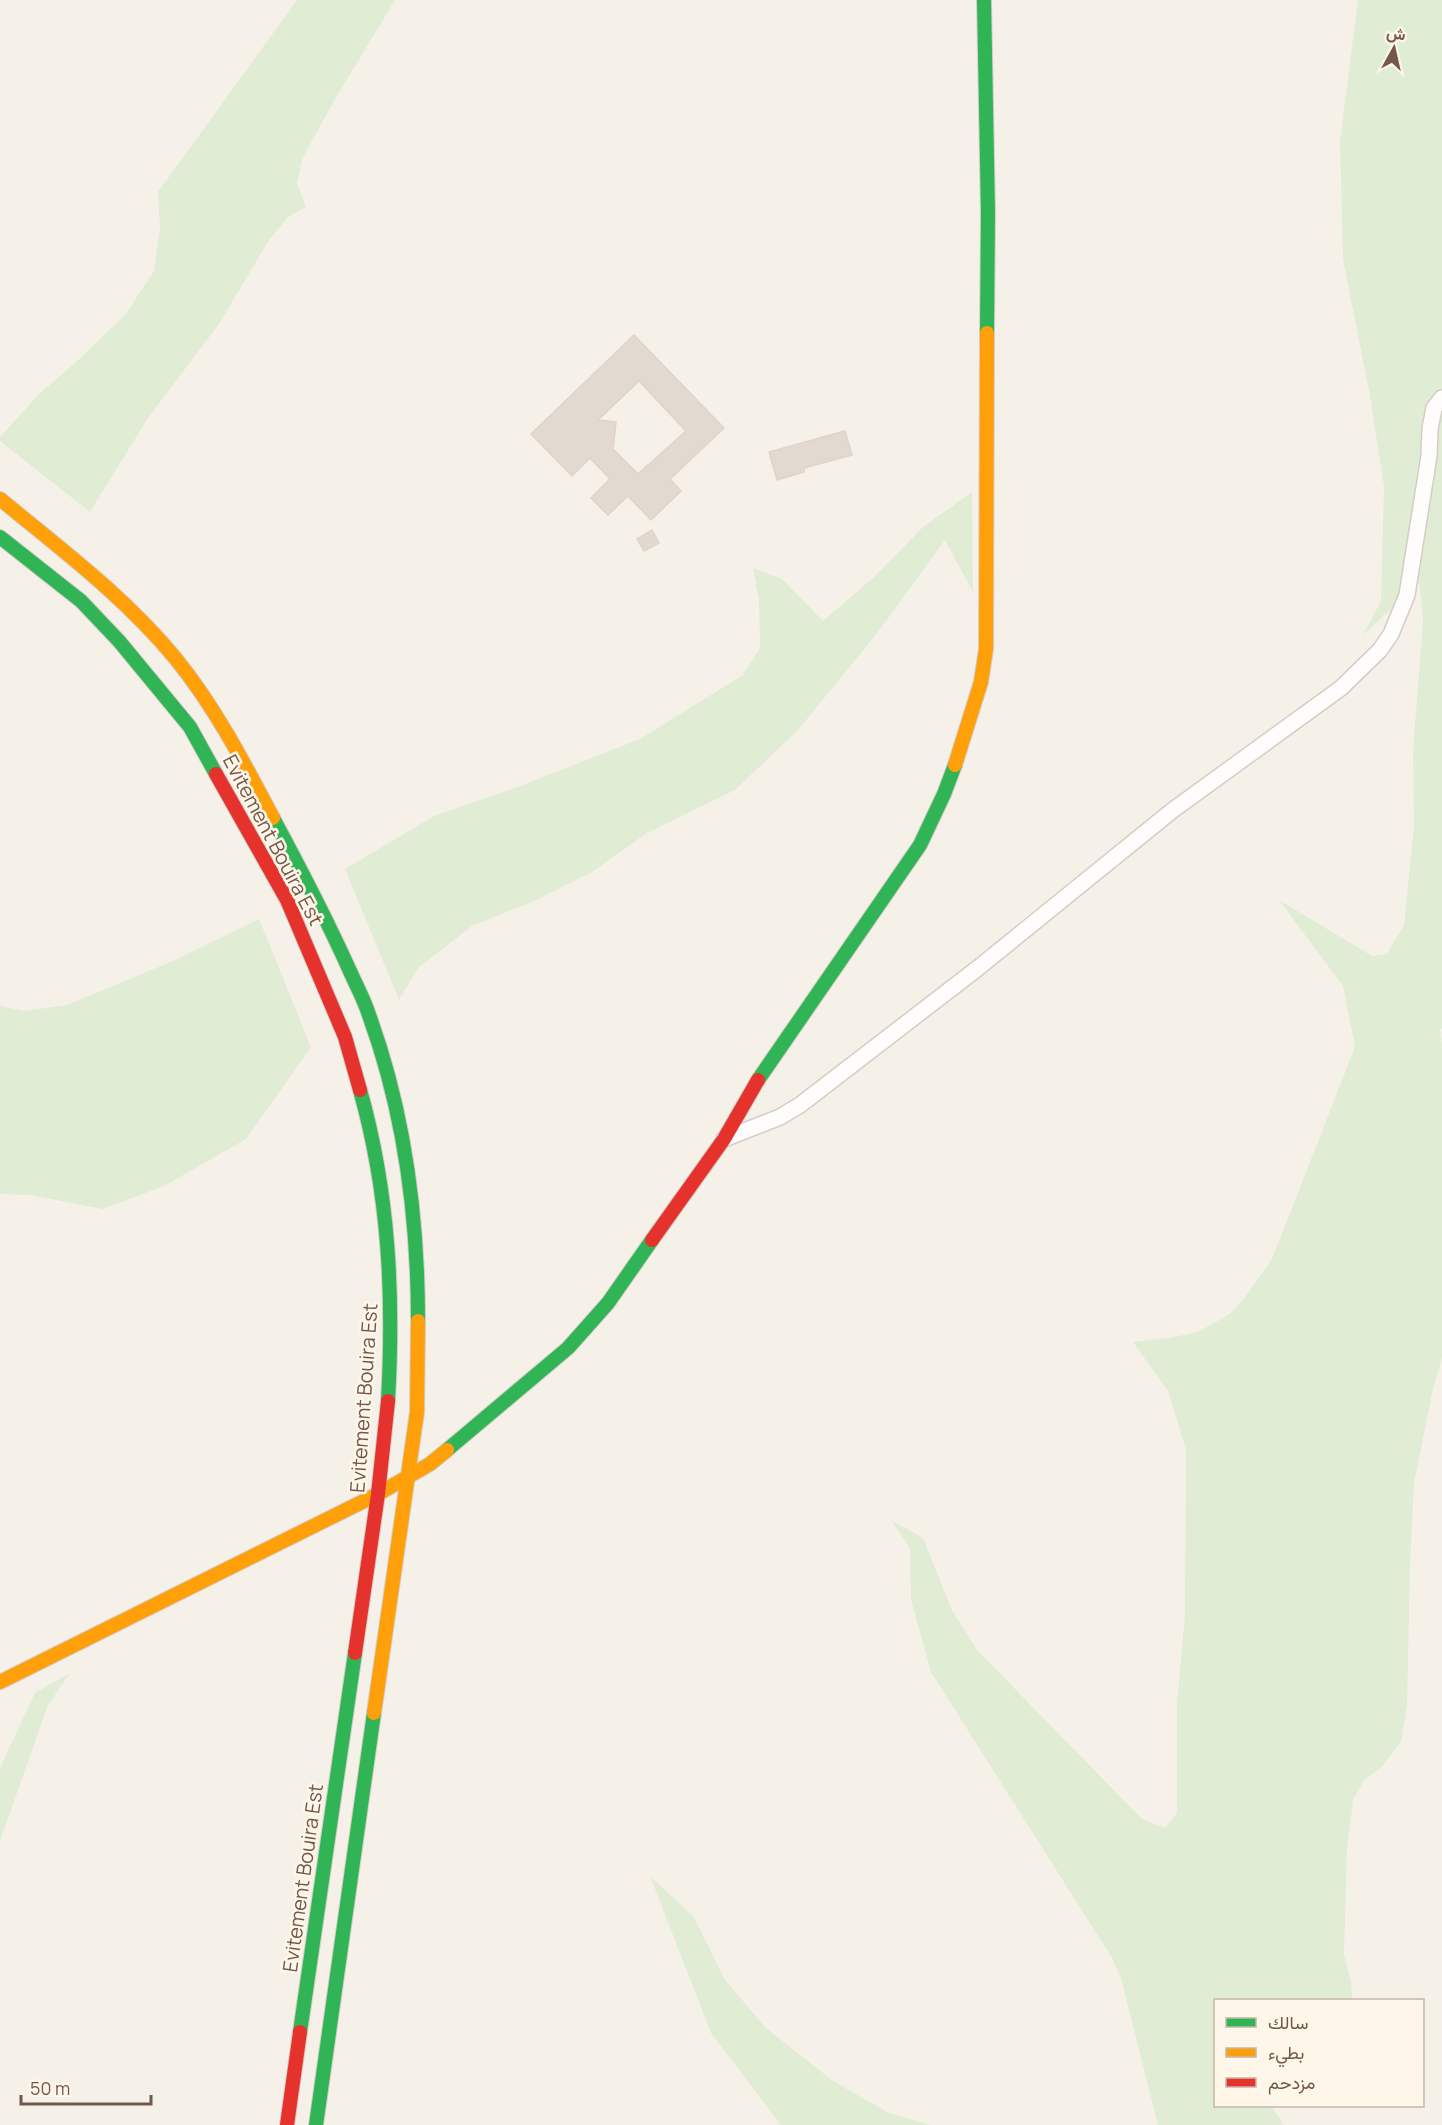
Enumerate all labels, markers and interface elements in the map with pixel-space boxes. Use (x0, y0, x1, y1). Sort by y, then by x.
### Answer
north arrow (1364, 18, 1424, 78)
text: ش (1385, 21, 1407, 45)
street label: Evitement Bouira Est (217, 750, 330, 930)
street label: Evitement Bouira Est (343, 1302, 384, 1494)
street label: Evitement Bouira Est (276, 1782, 329, 1974)
legend (1214, 1999, 1424, 2107)
text: سالك (1268, 2010, 1308, 2034)
text: بطيء (1268, 2040, 1304, 2068)
scale bar (21, 2068, 152, 2106)
text: مزدحم (1268, 2070, 1315, 2095)
text: 50 m (30, 2076, 70, 2100)

